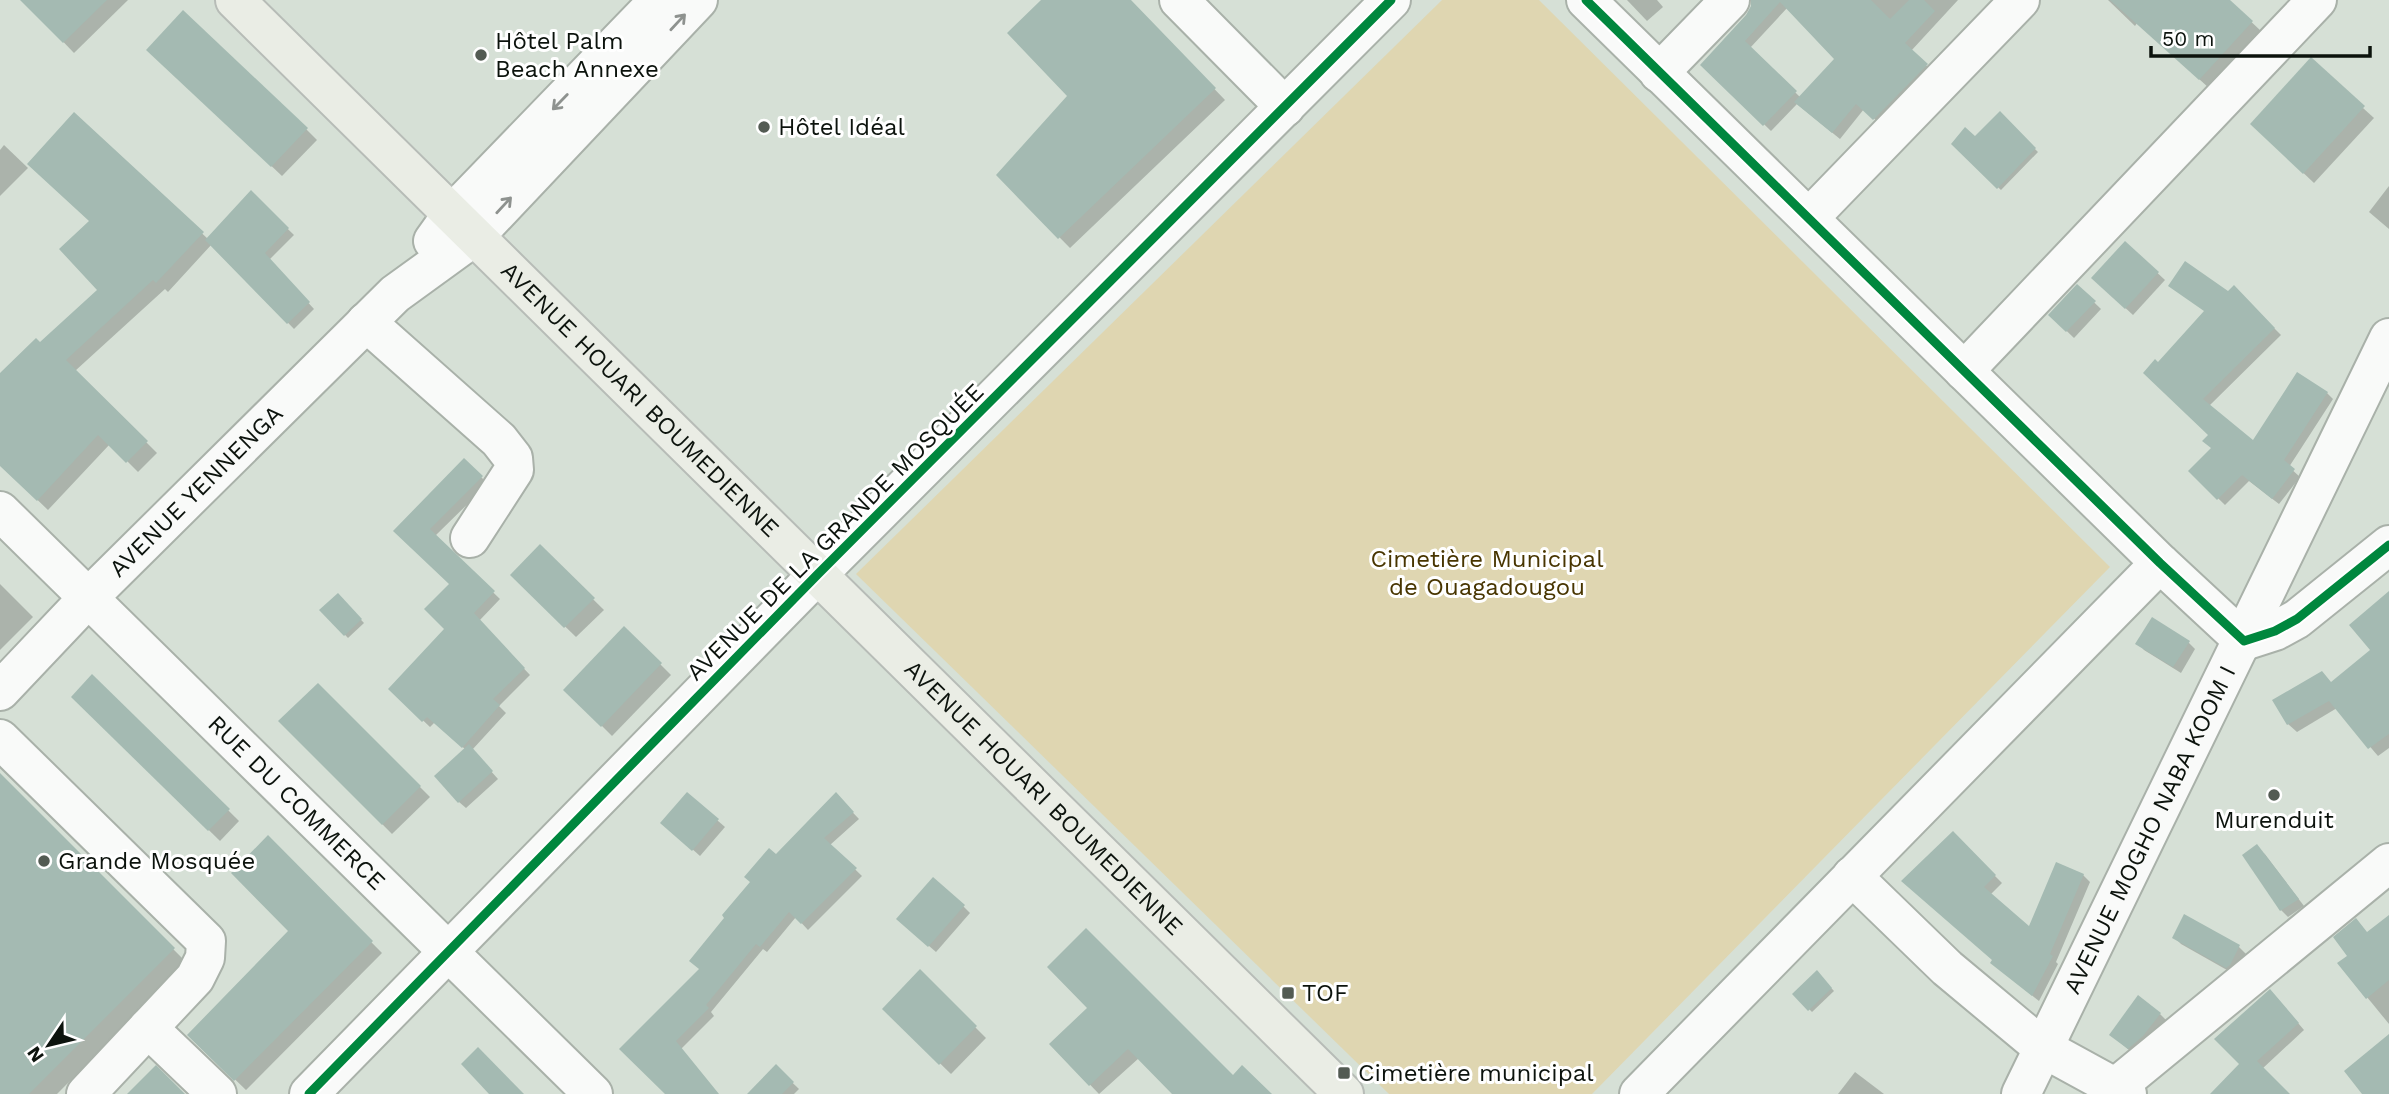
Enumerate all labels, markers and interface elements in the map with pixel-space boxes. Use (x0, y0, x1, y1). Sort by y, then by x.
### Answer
one-way arrow (669, 14, 686, 31)
scale bar (2151, 14, 2370, 58)
text: 50 m (2162, 26, 2214, 51)
place label: Hôtel Palm Beach Annexe (495, 27, 659, 83)
marker: Hôtel Palm Beach Annexe (473, 47, 489, 63)
one-way arrow (552, 93, 569, 110)
place label: Hôtel Idéal (778, 113, 906, 141)
marker: Hôtel Idéal (756, 119, 772, 135)
one-way arrow (496, 197, 513, 214)
street label: AVENUE HOUARI BOUMEDIENNE (495, 256, 785, 543)
street label: AVENUE DE LA GRANDE MOSQUÉE (681, 378, 989, 686)
street label: AVENUE YENNENGA (104, 399, 289, 583)
park label: Cimetière Municipal de Ouagadougou (1370, 545, 1604, 601)
street label: AVENUE HOUARI BOUMEDIENNE (899, 655, 1189, 941)
street label: AVENUE MOGHO NABA KOOM I (2058, 661, 2241, 998)
street label: RUE DU COMMERCE (202, 709, 391, 896)
marker: Murenduit (2266, 787, 2282, 803)
place label: Murenduit (2214, 806, 2334, 834)
place label: Grande Mosquée (58, 847, 255, 875)
marker: Grande Mosquée (36, 853, 52, 869)
place label: TOF (1302, 979, 1349, 1007)
marker: TOF (1280, 985, 1296, 1001)
north arrow (14, 1010, 84, 1080)
text: N (22, 1042, 49, 1067)
place label: Cimetière municipal (1358, 1059, 1594, 1087)
marker: Cimetière municipal (1336, 1065, 1352, 1081)

